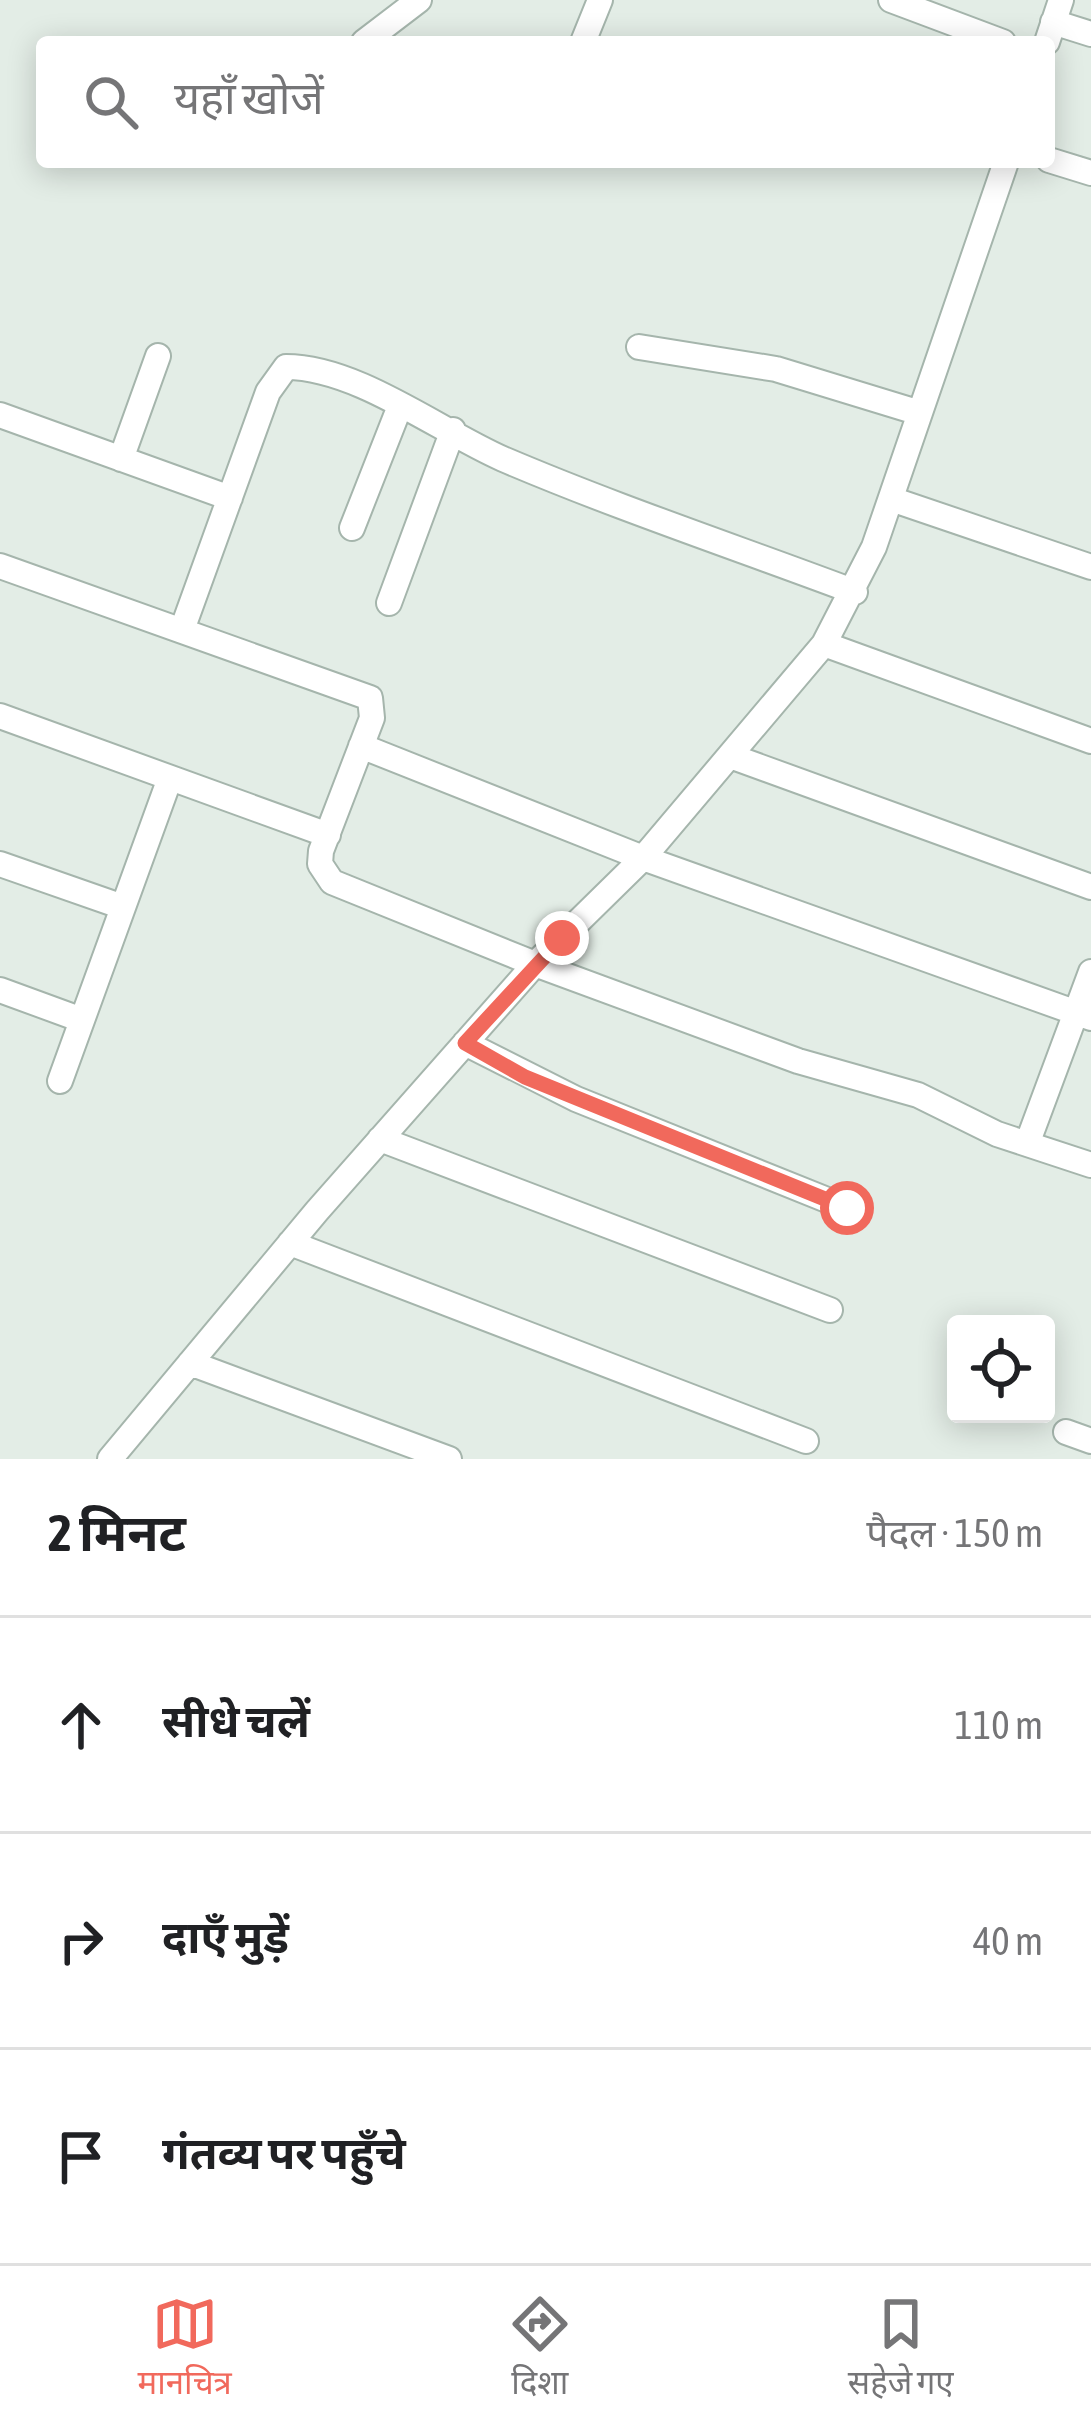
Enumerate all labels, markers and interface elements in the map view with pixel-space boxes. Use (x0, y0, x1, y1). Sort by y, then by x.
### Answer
search box (36, 36, 1055, 168)
icon: search (78, 69, 144, 135)
text: यहाँ खोजें (174, 72, 324, 124)
route end (535, 911, 589, 965)
route start (820, 1181, 874, 1235)
map controls (947, 1315, 1055, 1423)
button: locate (947, 1315, 1055, 1423)
text: 2 मिनट (48, 1503, 186, 1562)
text: पैदल · 150 m (866, 1511, 1043, 1555)
icon: ahead (48, 1692, 114, 1758)
text: सीधे चलें (162, 1695, 310, 1747)
text: 110 m (955, 1703, 1043, 1747)
icon: right (48, 1908, 114, 1974)
text: दाएँ मुड़ें (162, 1911, 289, 1963)
text: 40 m (973, 1919, 1043, 1963)
icon: arrive (48, 2124, 114, 2190)
text: गंतव्य पर पहुँचे (162, 2127, 406, 2179)
tab: मानचित्र (138, 2291, 232, 2407)
tab: दिशा (507, 2291, 573, 2407)
tab: सहेजे गए (848, 2291, 954, 2407)

